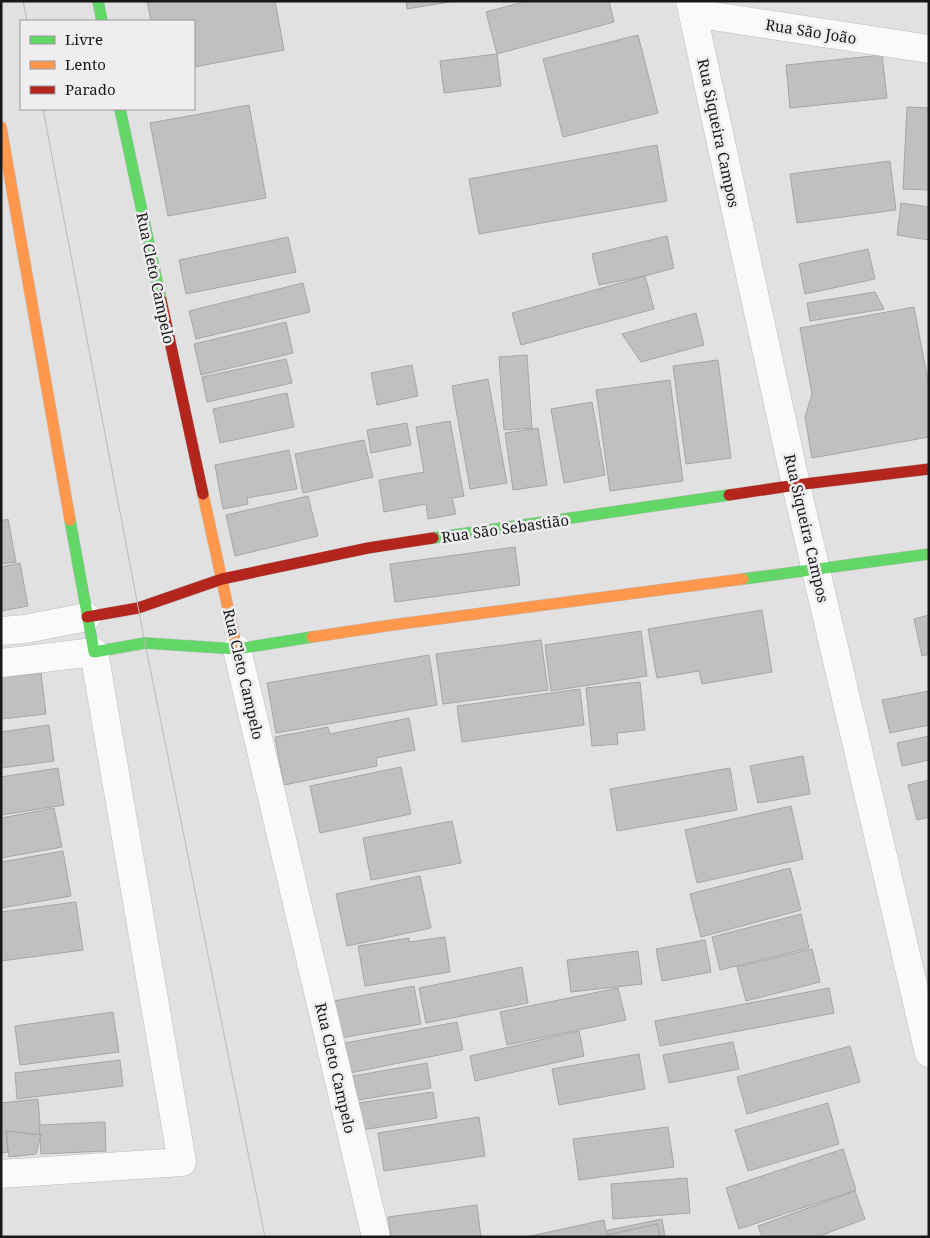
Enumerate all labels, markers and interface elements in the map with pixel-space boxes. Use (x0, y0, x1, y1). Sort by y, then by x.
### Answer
street label: Rua São João (764, 14, 858, 48)
legend (20, 20, 195, 110)
text: Livre (65, 29, 103, 49)
text: Lento (65, 54, 106, 74)
street label: Rua Siqueira Campos (693, 57, 745, 210)
text: Parado (65, 79, 116, 99)
street label: Rua Cleto Campelo (132, 210, 180, 346)
street label: Rua Siqueira Campos (780, 452, 834, 604)
street label: Rua São Sebastião (440, 509, 570, 547)
street label: Rua Cleto Campelo (219, 607, 269, 741)
street label: Rua Cleto Campelo (311, 1001, 361, 1135)

